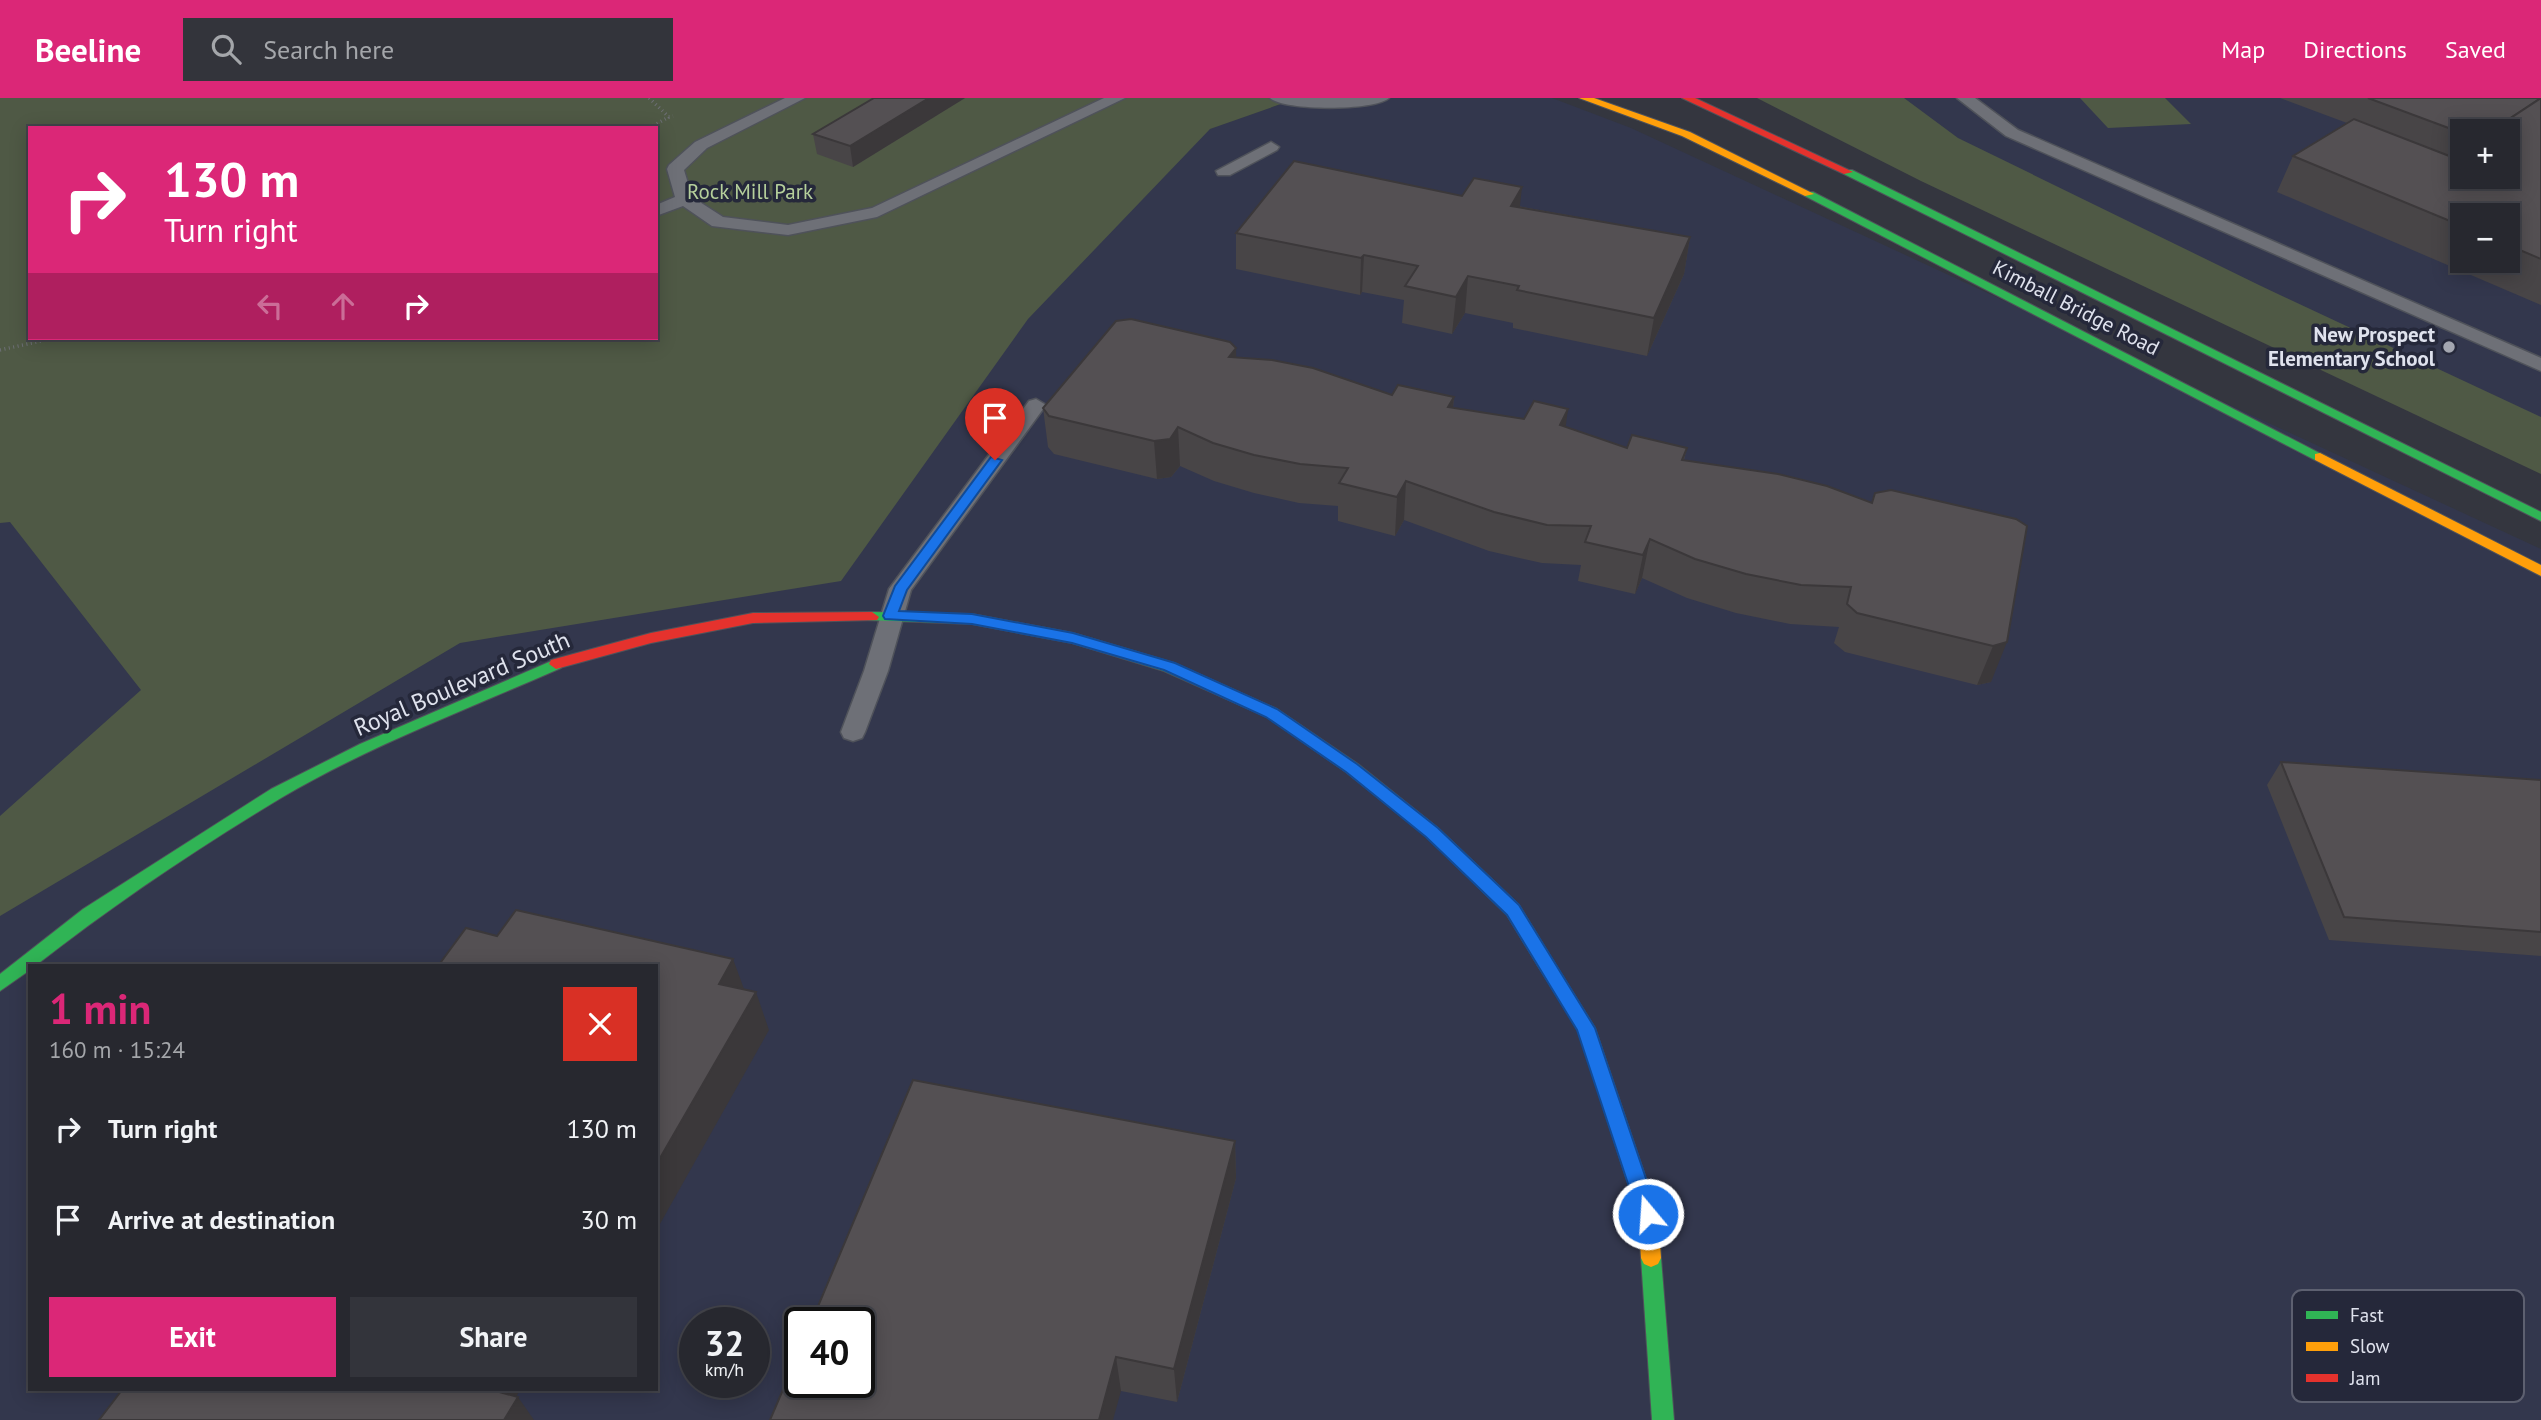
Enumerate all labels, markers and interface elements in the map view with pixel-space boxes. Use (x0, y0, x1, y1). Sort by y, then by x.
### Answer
search box (183, 18, 673, 81)
text: Beeline (35, 28, 141, 71)
icon: search (207, 30, 245, 68)
text: Search here (263, 33, 394, 66)
text: Map (2221, 34, 2265, 65)
text: Directions (2303, 34, 2407, 65)
text: Saved (2445, 34, 2506, 65)
map controls (2450, 119, 2520, 273)
button: + (2450, 119, 2520, 189)
text: 130 m (164, 147, 299, 211)
icon: right (49, 154, 140, 245)
park label: Rock Mill Park (687, 178, 813, 205)
button: − (2450, 203, 2520, 273)
text: Turn right (164, 209, 298, 251)
street label: Kimball Bridge Road (1988, 254, 2164, 361)
icon: left (251, 287, 289, 325)
icon: ahead (324, 287, 362, 325)
icon: right (397, 287, 435, 325)
place label: New Prospect Elementary School (2268, 321, 2436, 372)
marker: New Prospect Elementary School (2441, 339, 2457, 355)
pin (965, 388, 1025, 460)
icon: arrive (976, 399, 1014, 437)
street label: Royal Boulevard South (349, 624, 574, 743)
text: 1 min (49, 981, 151, 1036)
button: close (563, 987, 637, 1061)
text: 160 m · 15:24 (49, 1035, 185, 1064)
icon: right (49, 1110, 87, 1148)
text: Turn right (108, 1112, 217, 1145)
text: 130 m (566, 1112, 637, 1145)
position arrow (1611, 1177, 1685, 1251)
icon: arrive (49, 1201, 87, 1239)
text: Arrive at destination (108, 1203, 335, 1236)
text: 30 m (581, 1203, 637, 1236)
legend (2292, 1290, 2524, 1402)
button: Exit (49, 1297, 336, 1377)
button: Share (350, 1297, 637, 1377)
text: Fast (2350, 1303, 2384, 1327)
speed limit sign: 40 (784, 1307, 875, 1398)
text: 32 (705, 1320, 744, 1366)
text: Slow (2350, 1334, 2390, 1358)
text: km/h (705, 1358, 744, 1381)
text: Jam (2349, 1366, 2380, 1390)

